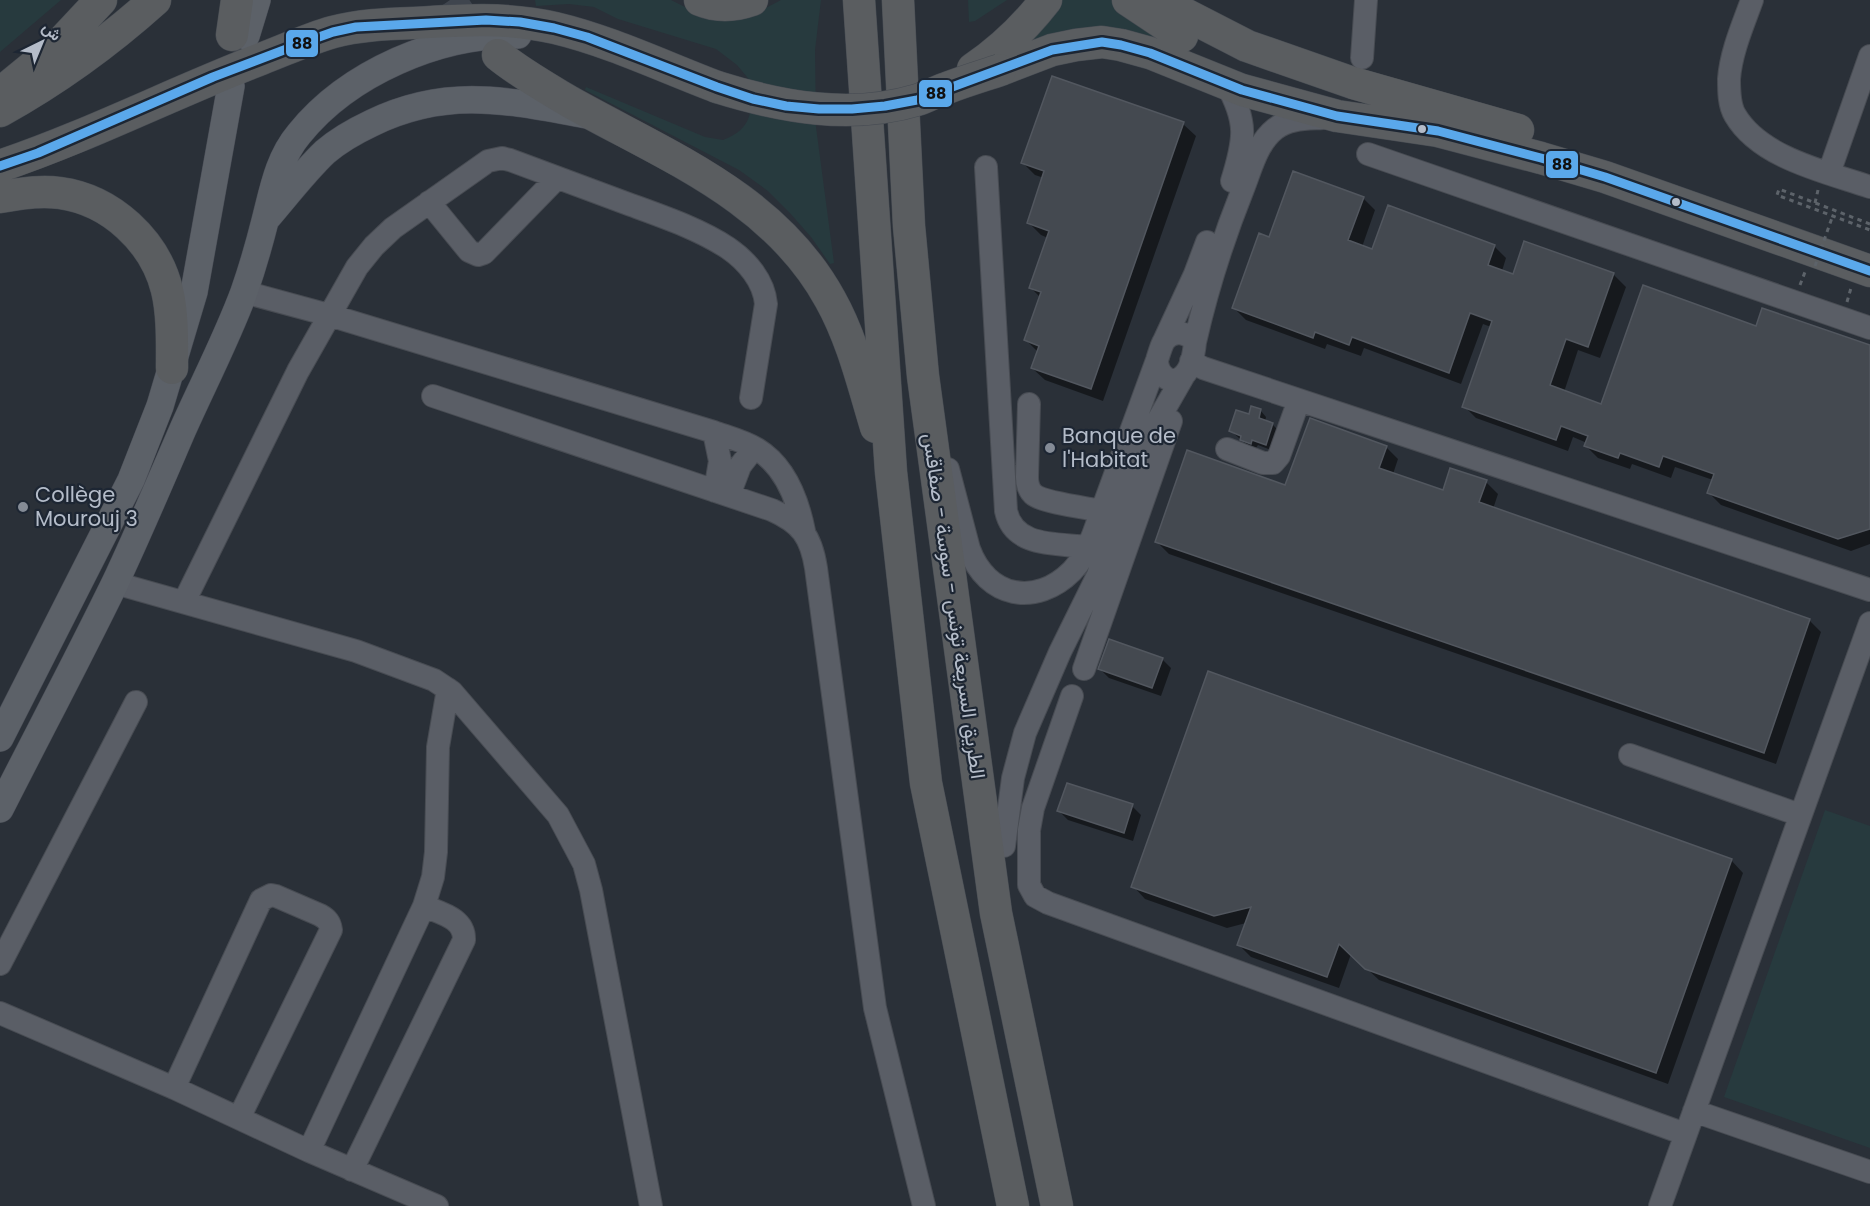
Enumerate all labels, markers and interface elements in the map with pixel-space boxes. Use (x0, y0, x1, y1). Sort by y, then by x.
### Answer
north arrow (12, 12, 72, 72)
text: ش (37, 16, 67, 46)
line badge: 88 (285, 29, 319, 58)
text: 88 (292, 32, 312, 55)
line badge: 88 (918, 79, 953, 108)
text: 88 (926, 82, 946, 105)
unlabelled marker (1416, 123, 1428, 135)
line badge: 88 (1545, 150, 1579, 179)
text: 88 (1552, 153, 1572, 176)
unlabelled marker (1670, 196, 1682, 208)
place label: Banque de l'Habitat (1062, 421, 1176, 474)
street label: الطريق السريعة تونس - سوسة - صفاقس (916, 431, 993, 781)
marker: Banque de l'Habitat (1043, 441, 1057, 455)
place label: Collège Mourouj 3 (35, 480, 138, 533)
marker: Collège Mourouj 3 (16, 500, 30, 514)

